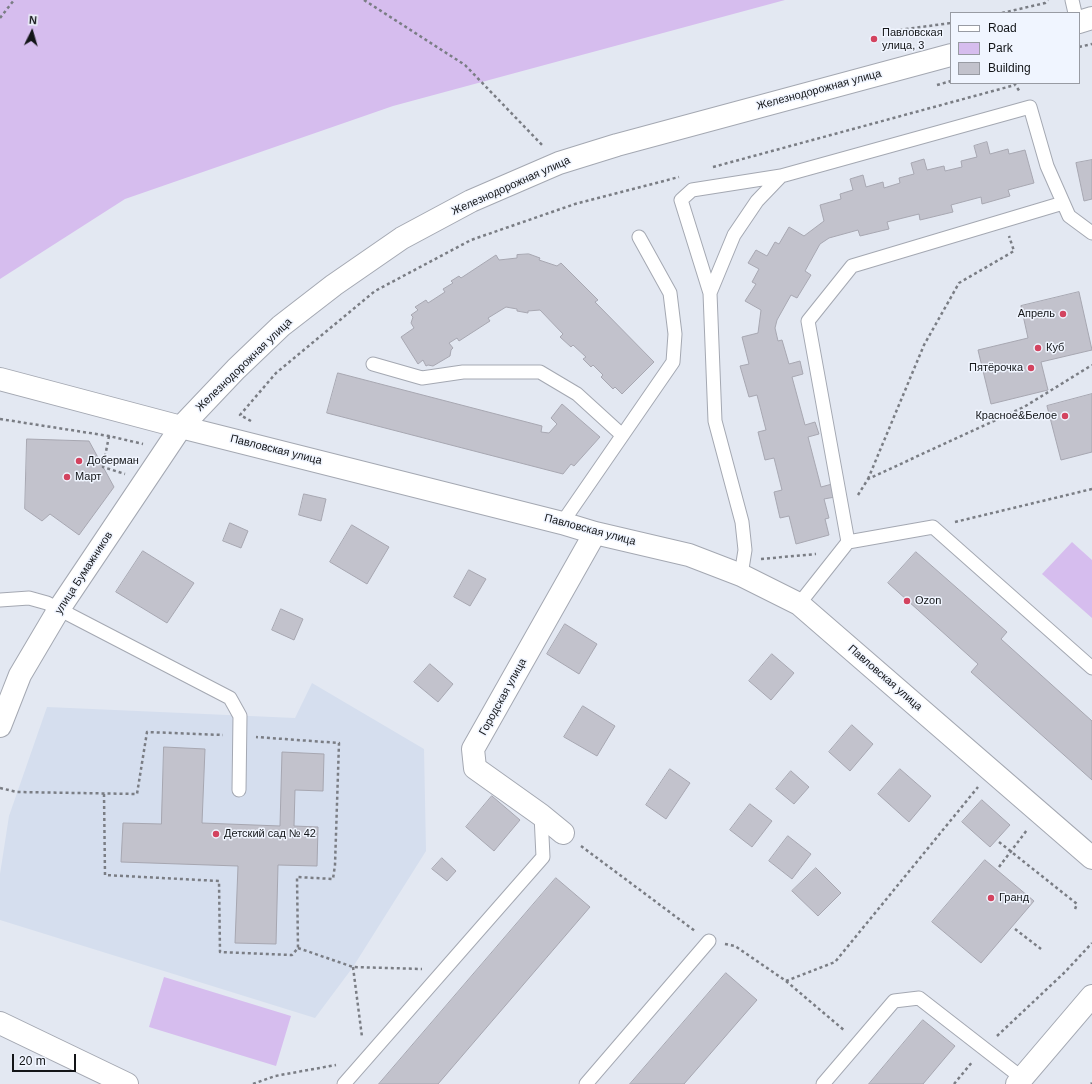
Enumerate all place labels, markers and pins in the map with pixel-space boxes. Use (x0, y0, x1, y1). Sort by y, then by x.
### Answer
place label: Павловская улица, 3 (882, 26, 943, 52)
marker: Павловская улица, 3 (869, 34, 879, 44)
place label: Апрель (1018, 307, 1055, 321)
marker: Апрель (1058, 309, 1068, 319)
place label: Куб (1046, 341, 1064, 355)
marker: Куб (1033, 343, 1043, 353)
place label: Пятёрочка (969, 361, 1023, 375)
marker: Пятёрочка (1026, 363, 1036, 373)
place label: Красное&Белое (975, 409, 1057, 423)
marker: Красное&Белое (1060, 411, 1070, 421)
place label: Доберман (87, 454, 139, 468)
marker: Доберман (74, 456, 84, 466)
place label: Март (75, 470, 101, 484)
marker: Март (62, 472, 72, 482)
place label: Ozon (915, 594, 941, 608)
marker: Ozon (902, 596, 912, 606)
place label: Детский сад № 42 (224, 827, 316, 841)
marker: Детский сад № 42 (211, 829, 221, 839)
place label: Гранд (999, 891, 1029, 905)
marker: Гранд (986, 893, 996, 903)

